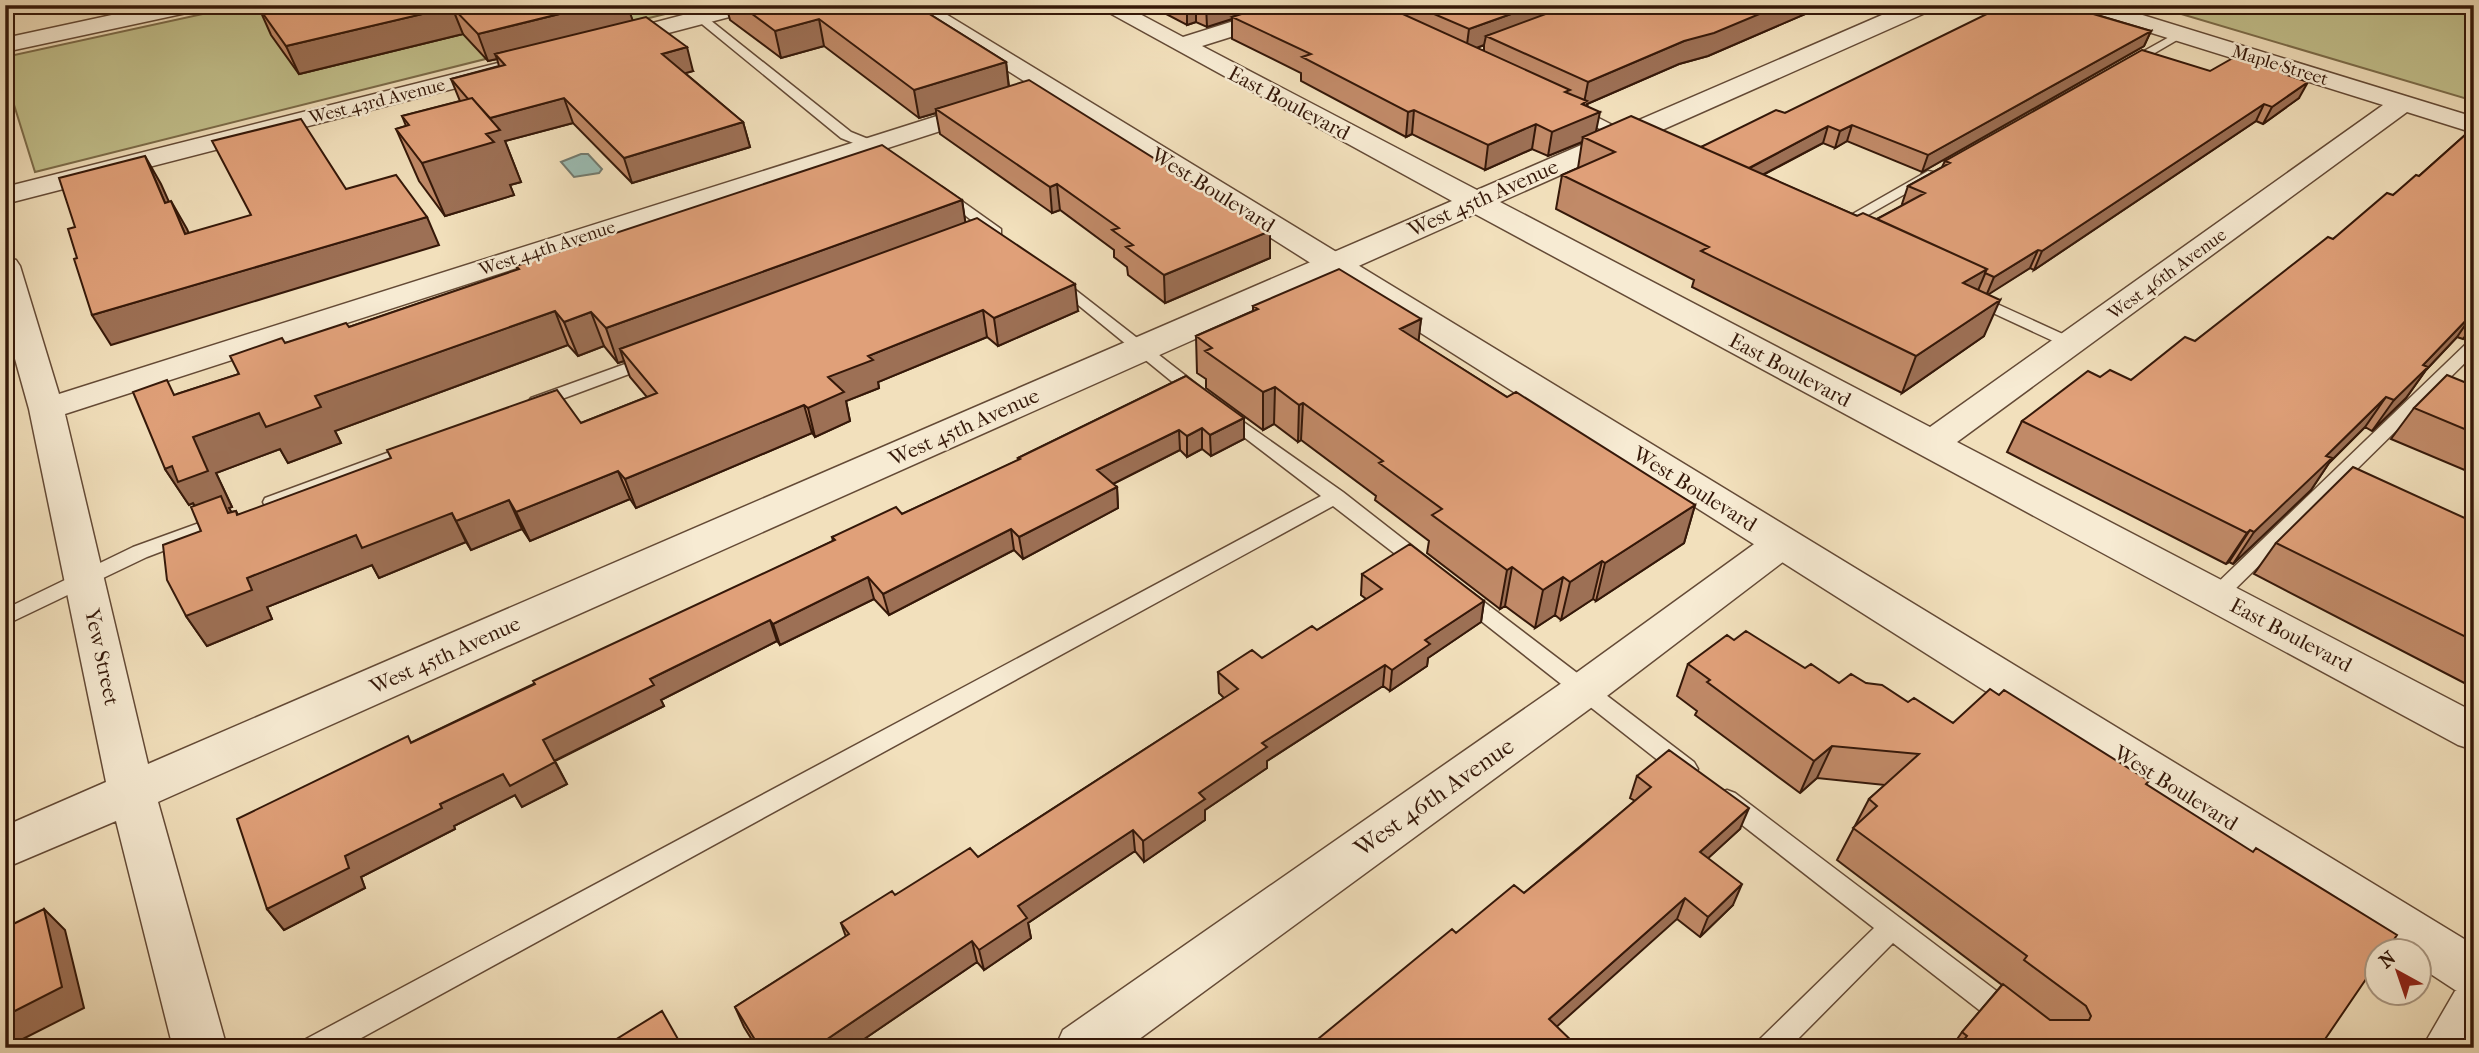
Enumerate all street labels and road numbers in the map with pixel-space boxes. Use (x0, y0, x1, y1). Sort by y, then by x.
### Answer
street label: Maple Street (2229, 41, 2331, 90)
street label: East Boulevard (1224, 61, 1354, 145)
street label: West 43rd Avenue (306, 74, 447, 129)
street label: West Boulevard (1146, 142, 1280, 238)
street label: West 45th Avenue (1403, 154, 1562, 242)
street label: West 44th Avenue (475, 216, 618, 281)
street label: West 46th Avenue (2103, 224, 2231, 325)
street label: East Boulevard (1725, 328, 1855, 412)
street label: West 45th Avenue (884, 383, 1043, 471)
street label: West Boulevard (1628, 441, 1762, 537)
street label: East Boulevard (2226, 593, 2356, 677)
street label: Yew Street (80, 605, 124, 708)
street label: West 45th Avenue (365, 611, 524, 699)
street label: West 46th Avenue (1348, 731, 1519, 863)
street label: West Boulevard (2109, 740, 2243, 836)

